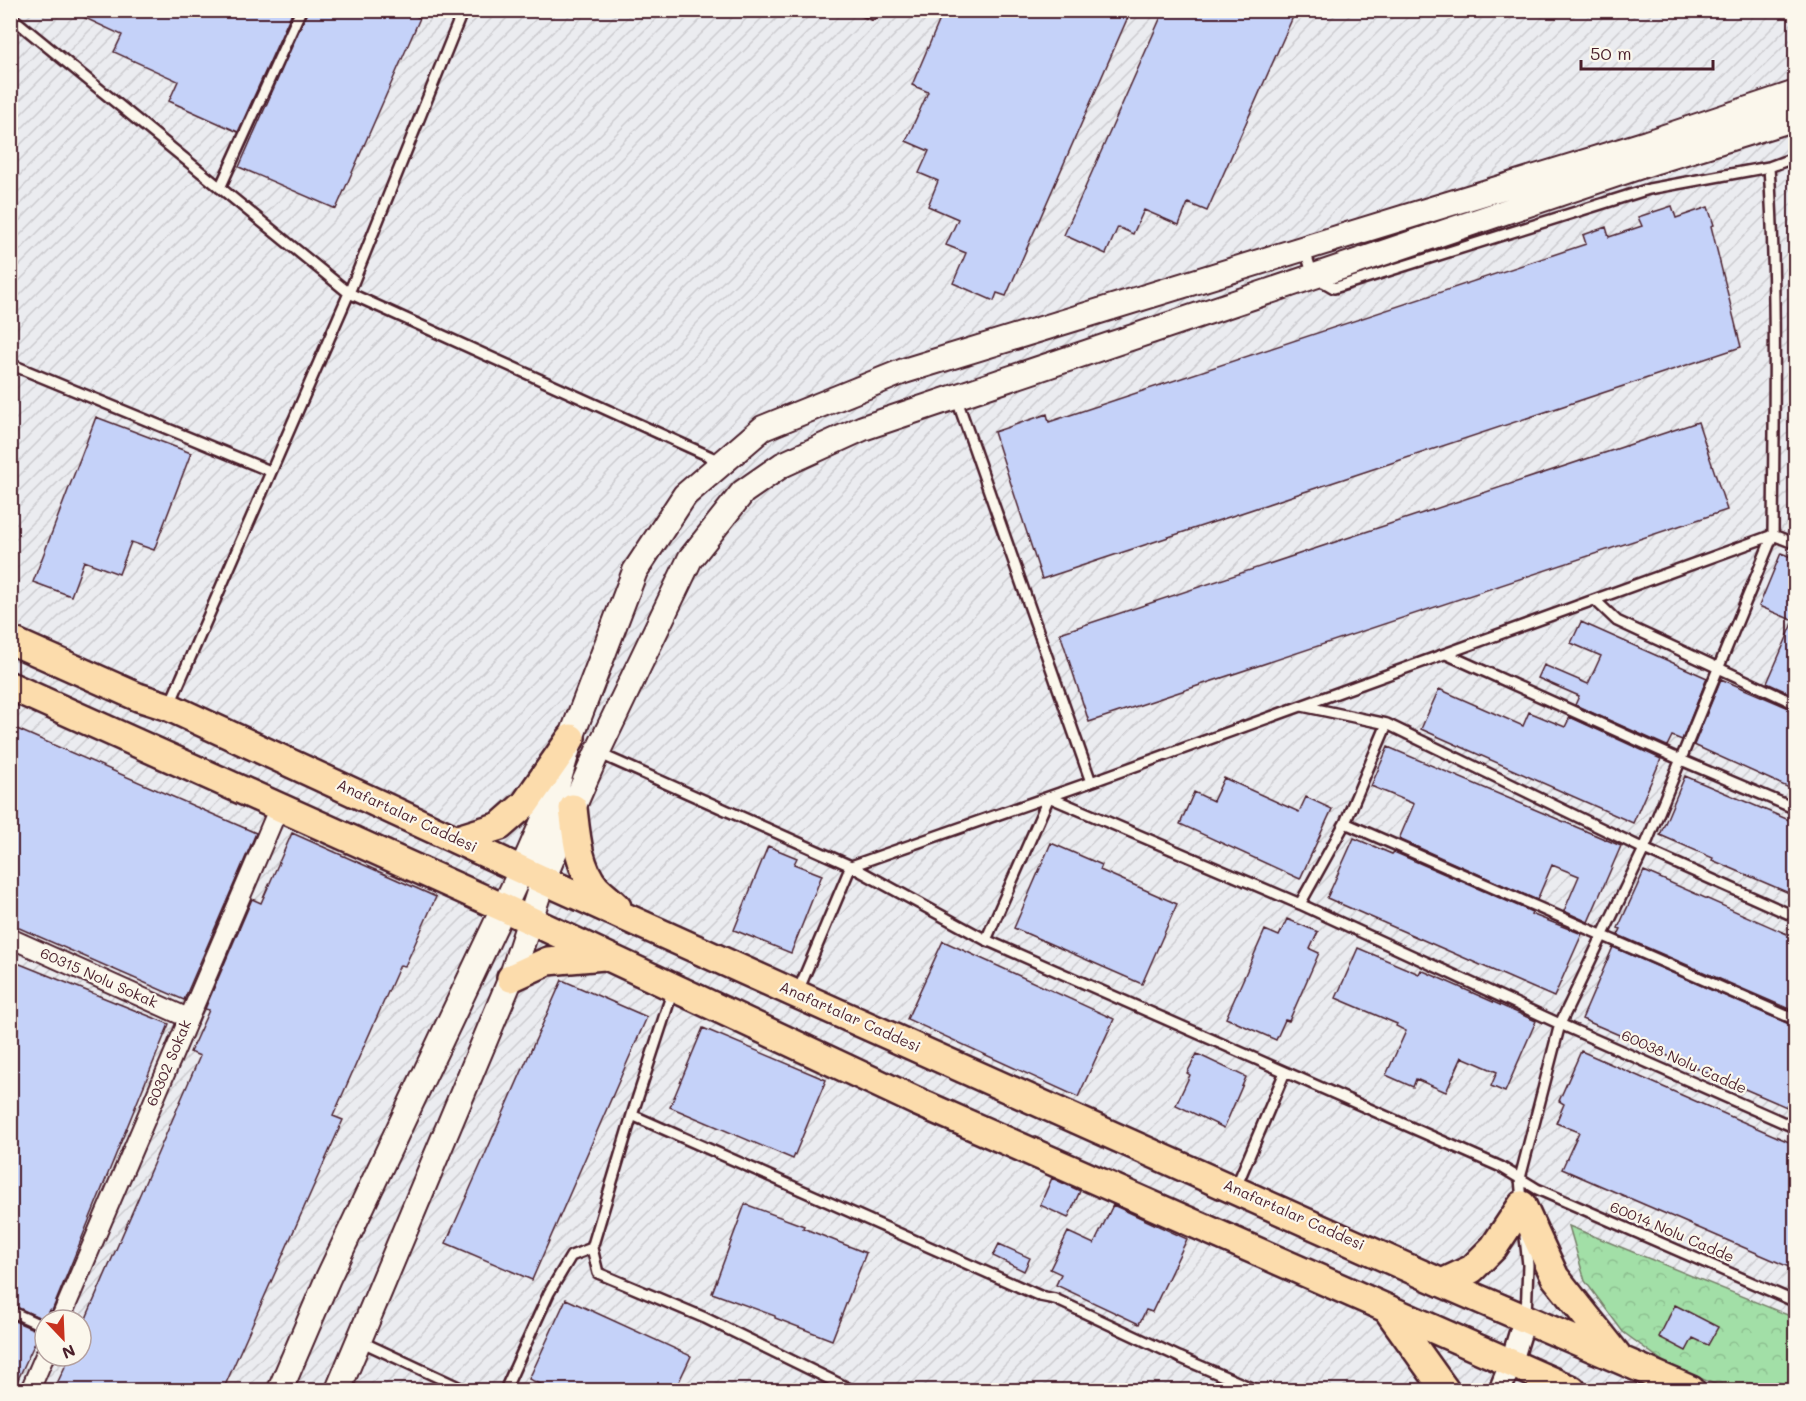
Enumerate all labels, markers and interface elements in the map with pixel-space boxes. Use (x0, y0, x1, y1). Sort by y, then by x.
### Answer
scale bar (1581, 33, 1713, 71)
text: 50 m (1590, 41, 1632, 65)
street label: Anafartalar Caddesi (334, 774, 481, 856)
street label: 60315 Nolu Sokak (37, 942, 161, 1012)
street label: Anafartalar Caddesi (777, 976, 924, 1056)
street label: 60302 Sokak (141, 1016, 195, 1109)
street label: 60038 Nolu Cadde (1619, 1024, 1750, 1098)
street label: Anafartalar Caddesi (1221, 1174, 1368, 1254)
street label: 60014 Nolu Cadde (1607, 1196, 1738, 1266)
north arrow (33, 1308, 93, 1368)
text: N (59, 1340, 79, 1364)

